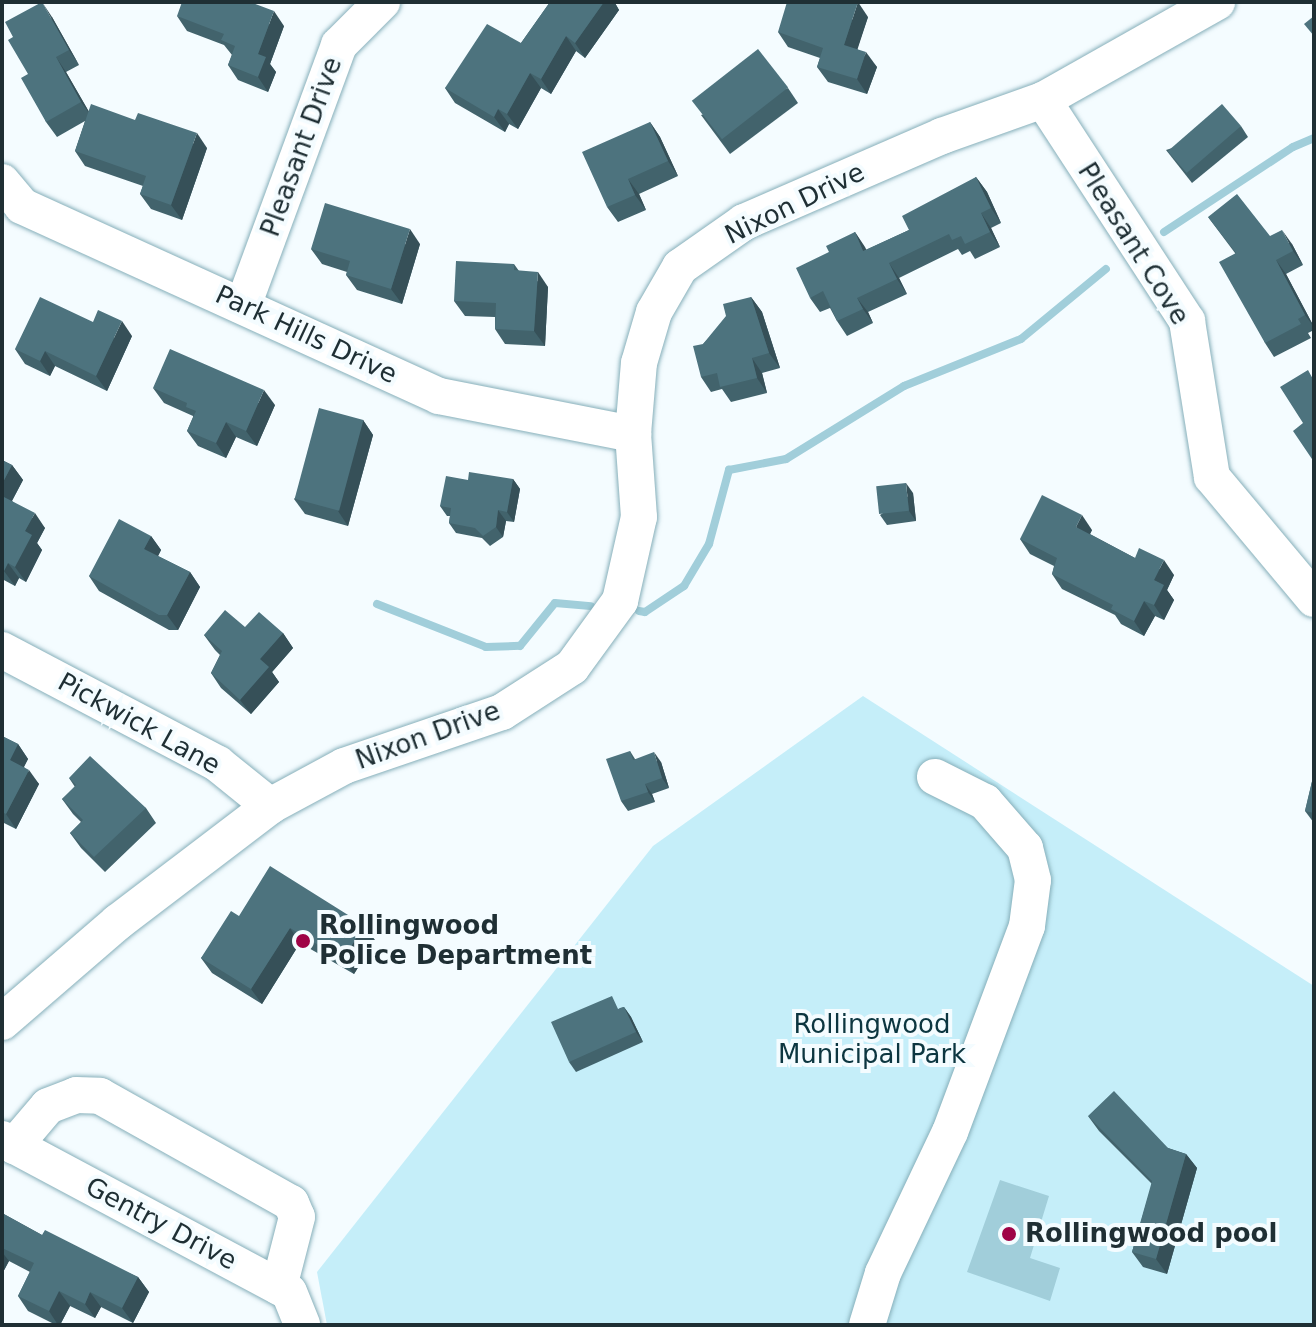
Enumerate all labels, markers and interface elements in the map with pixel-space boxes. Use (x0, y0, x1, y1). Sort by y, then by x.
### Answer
street label: Pleasant Drive (255, 53, 349, 241)
street label: Nixon Drive (720, 157, 870, 251)
street label: Pleasant Cove (1071, 157, 1195, 331)
street label: Park Hills Drive (210, 279, 402, 391)
street label: Pickwick Lane (52, 667, 226, 781)
street label: Nixon Drive (352, 695, 504, 777)
place label: Rollingwood Police Department (319, 910, 592, 972)
marker: Rollingwood Police Department (294, 932, 312, 950)
park label: Rollingwood Municipal Park (778, 1009, 966, 1070)
street label: Gentry Drive (80, 1171, 242, 1277)
place label: Rollingwood pool (1025, 1218, 1277, 1250)
marker: Rollingwood pool (1000, 1225, 1018, 1243)

